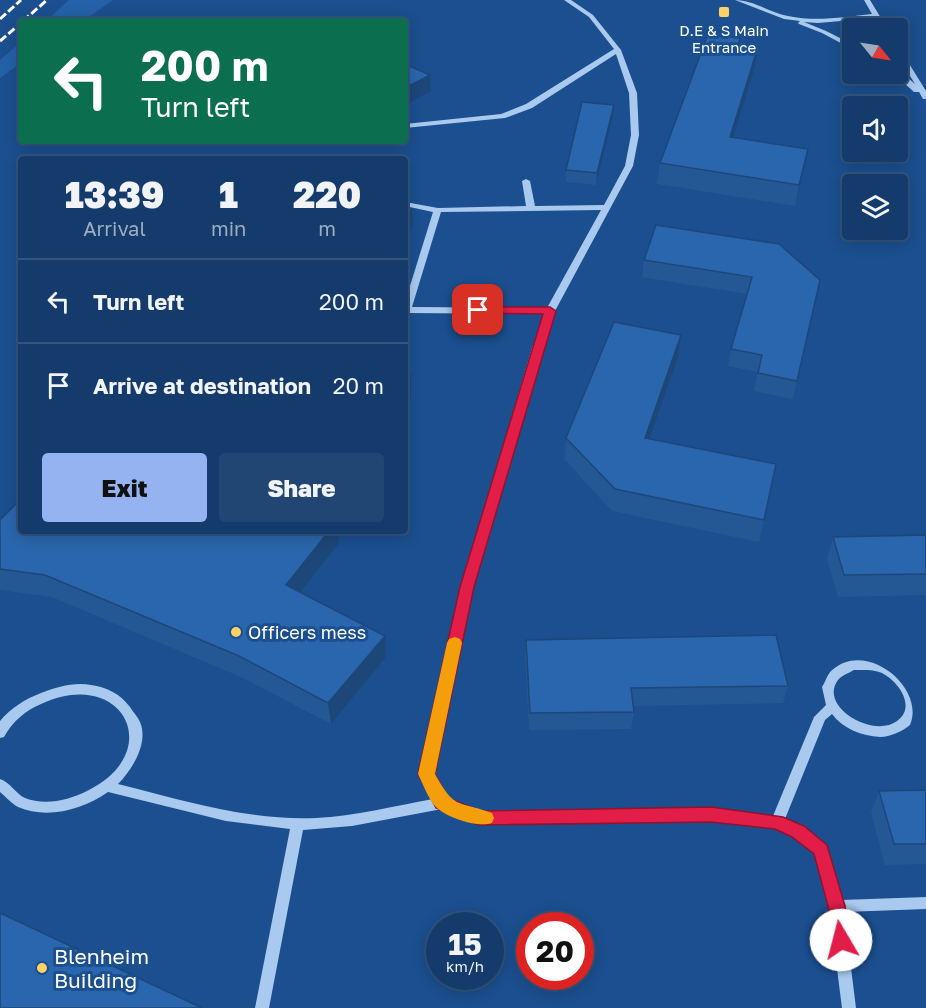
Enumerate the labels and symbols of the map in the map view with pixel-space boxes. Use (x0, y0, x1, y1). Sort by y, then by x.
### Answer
marker: D.E & S Main Entrance (717, 5, 731, 19)
north arrow (842, 18, 908, 84)
place label: D.E & S Main Entrance (679, 21, 769, 56)
pin (452, 284, 503, 335)
place label: Officers mess (248, 621, 366, 643)
marker: Officers mess (229, 625, 243, 639)
position arrow (809, 908, 873, 972)
speed limit sign: 20 (516, 912, 594, 990)
place label: Blenheim Building (54, 943, 149, 993)
marker: Blenheim Building (35, 961, 49, 975)

